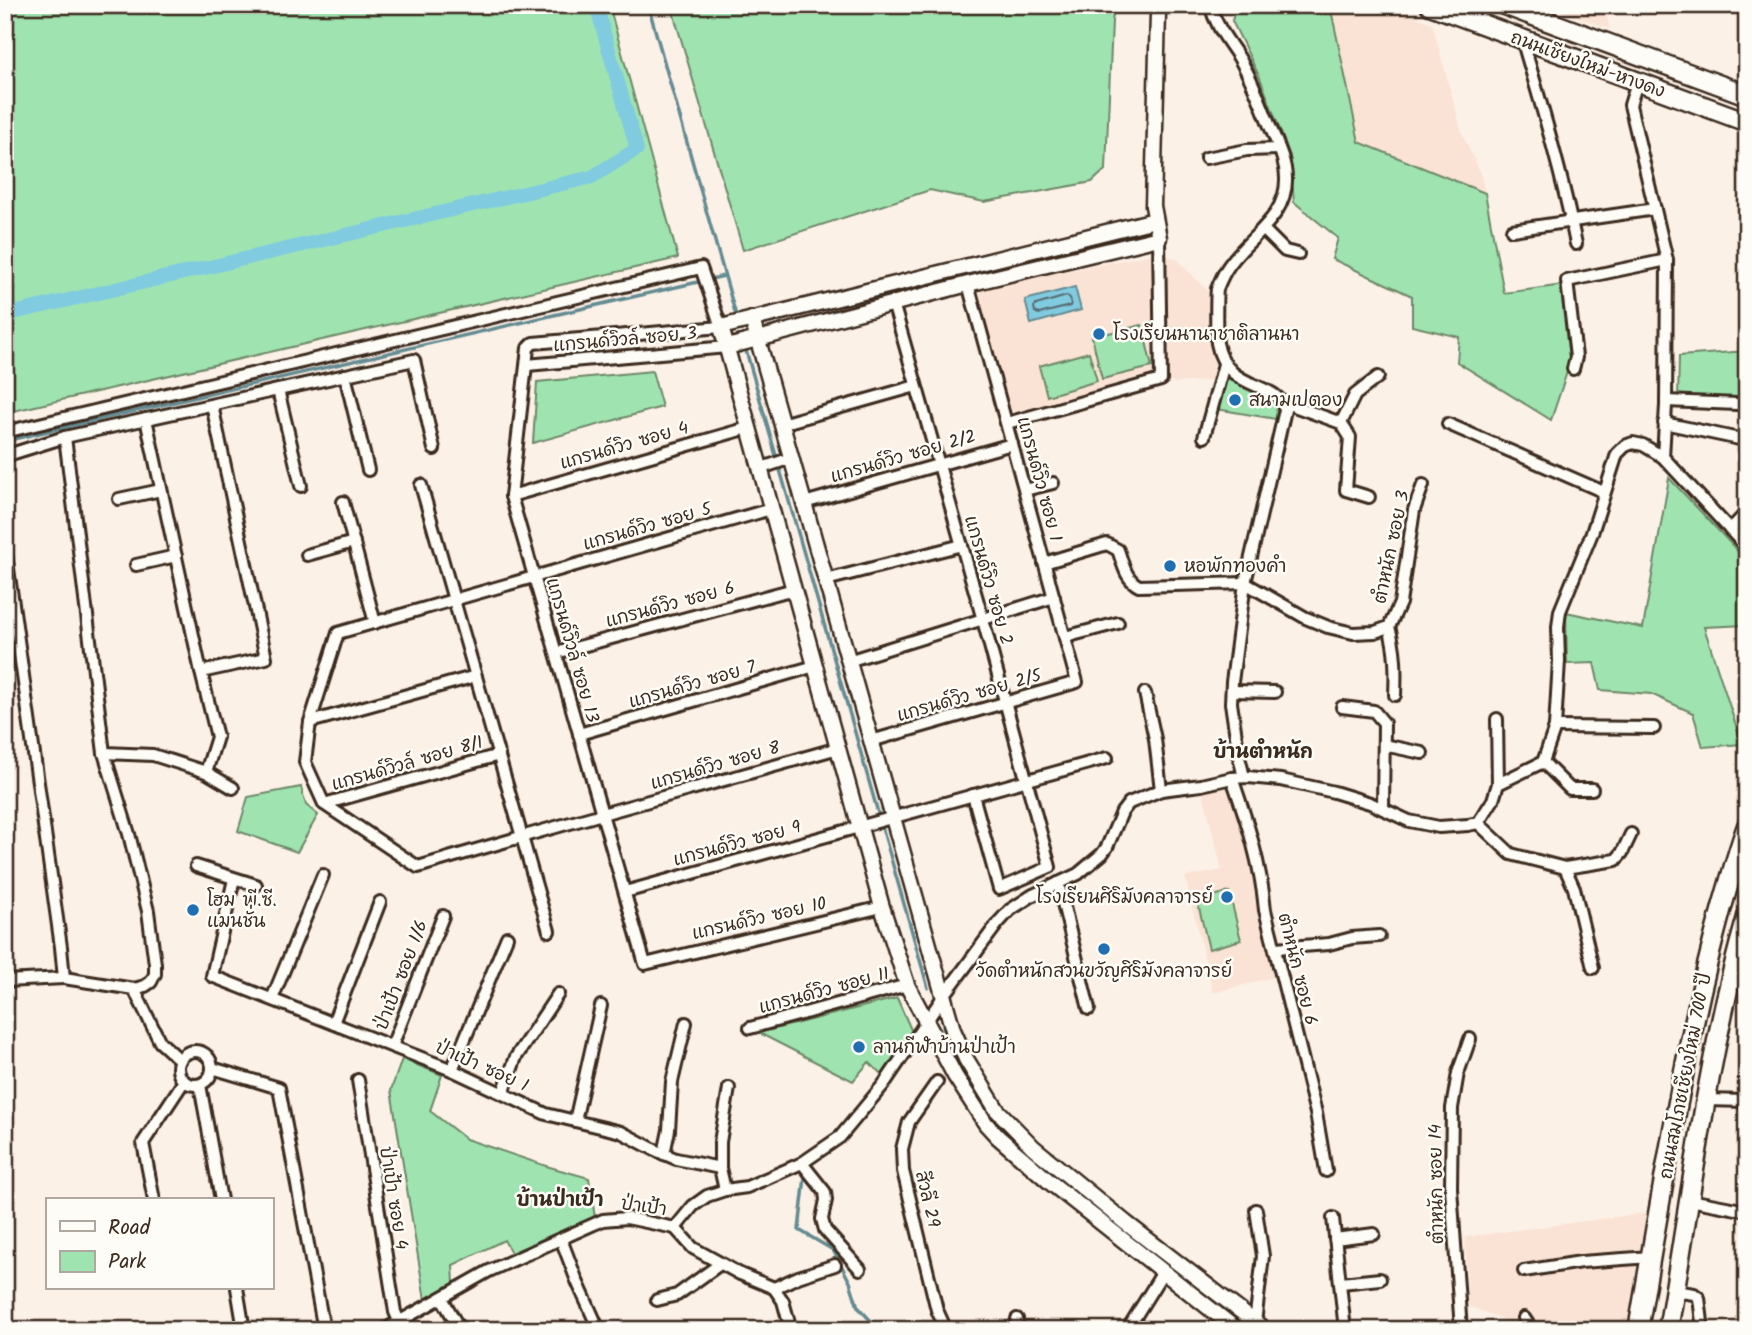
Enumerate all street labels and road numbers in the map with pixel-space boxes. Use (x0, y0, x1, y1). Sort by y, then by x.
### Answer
street label: ถนนเชียงใหม่-หางดง (1506, 24, 1669, 107)
street label: แกรนด์วิวล์ ซอย 3 (552, 320, 698, 361)
street label: แกรนด์วิว ซอย 4 (557, 414, 692, 479)
street label: แกรนด์วิว ซอย 1 (1008, 414, 1069, 545)
street label: แกรนด์วิว ซอย 2/2 (827, 423, 980, 492)
street label: ตำหนัก ซอย 3 (1366, 488, 1419, 607)
street label: แกรนด์วิว ซอย 5 (580, 495, 716, 560)
street label: แกรนด์วิว ซอย 2 (955, 512, 1020, 648)
street label: แกรนด์วิว ซอย 6 (602, 574, 738, 637)
street label: แกรนด์วิวล์ ซอย 13 (537, 575, 606, 726)
street label: แกรนด์วิว ซอย 7 (625, 653, 760, 717)
street label: แกรนด์วิว ซอย 2/5 (894, 662, 1046, 731)
street label: แกรนด์วิวล์ ซอย 8/1 (328, 729, 487, 800)
street label: แกรนด์วิว ซอย 8 (647, 734, 784, 799)
street label: แกรนด์วิว ซอย 9 (670, 813, 805, 875)
street label: แกรนด์วิว ซอย 10 (689, 890, 830, 949)
street label: ตำหนัก ซอย 6 (1269, 910, 1324, 1029)
street label: ป่าเป้า ซอย 1/6 (368, 916, 437, 1035)
street label: แกรนด์วิว ซอย 11 (756, 960, 893, 1023)
street label: ถนนสมโภชเชียงใหม่ 700 ปี (1652, 971, 1721, 1182)
street label: ป่าเป้า ซอย 1 (430, 1034, 533, 1101)
street label: ตำหนัก ซอย 14 (1422, 1124, 1453, 1244)
street label: ป่าเป้า ซอย 4 (370, 1145, 415, 1252)
street label: สีวลี 29 (906, 1168, 947, 1231)
street label: ป่าเป้า (619, 1190, 669, 1225)

